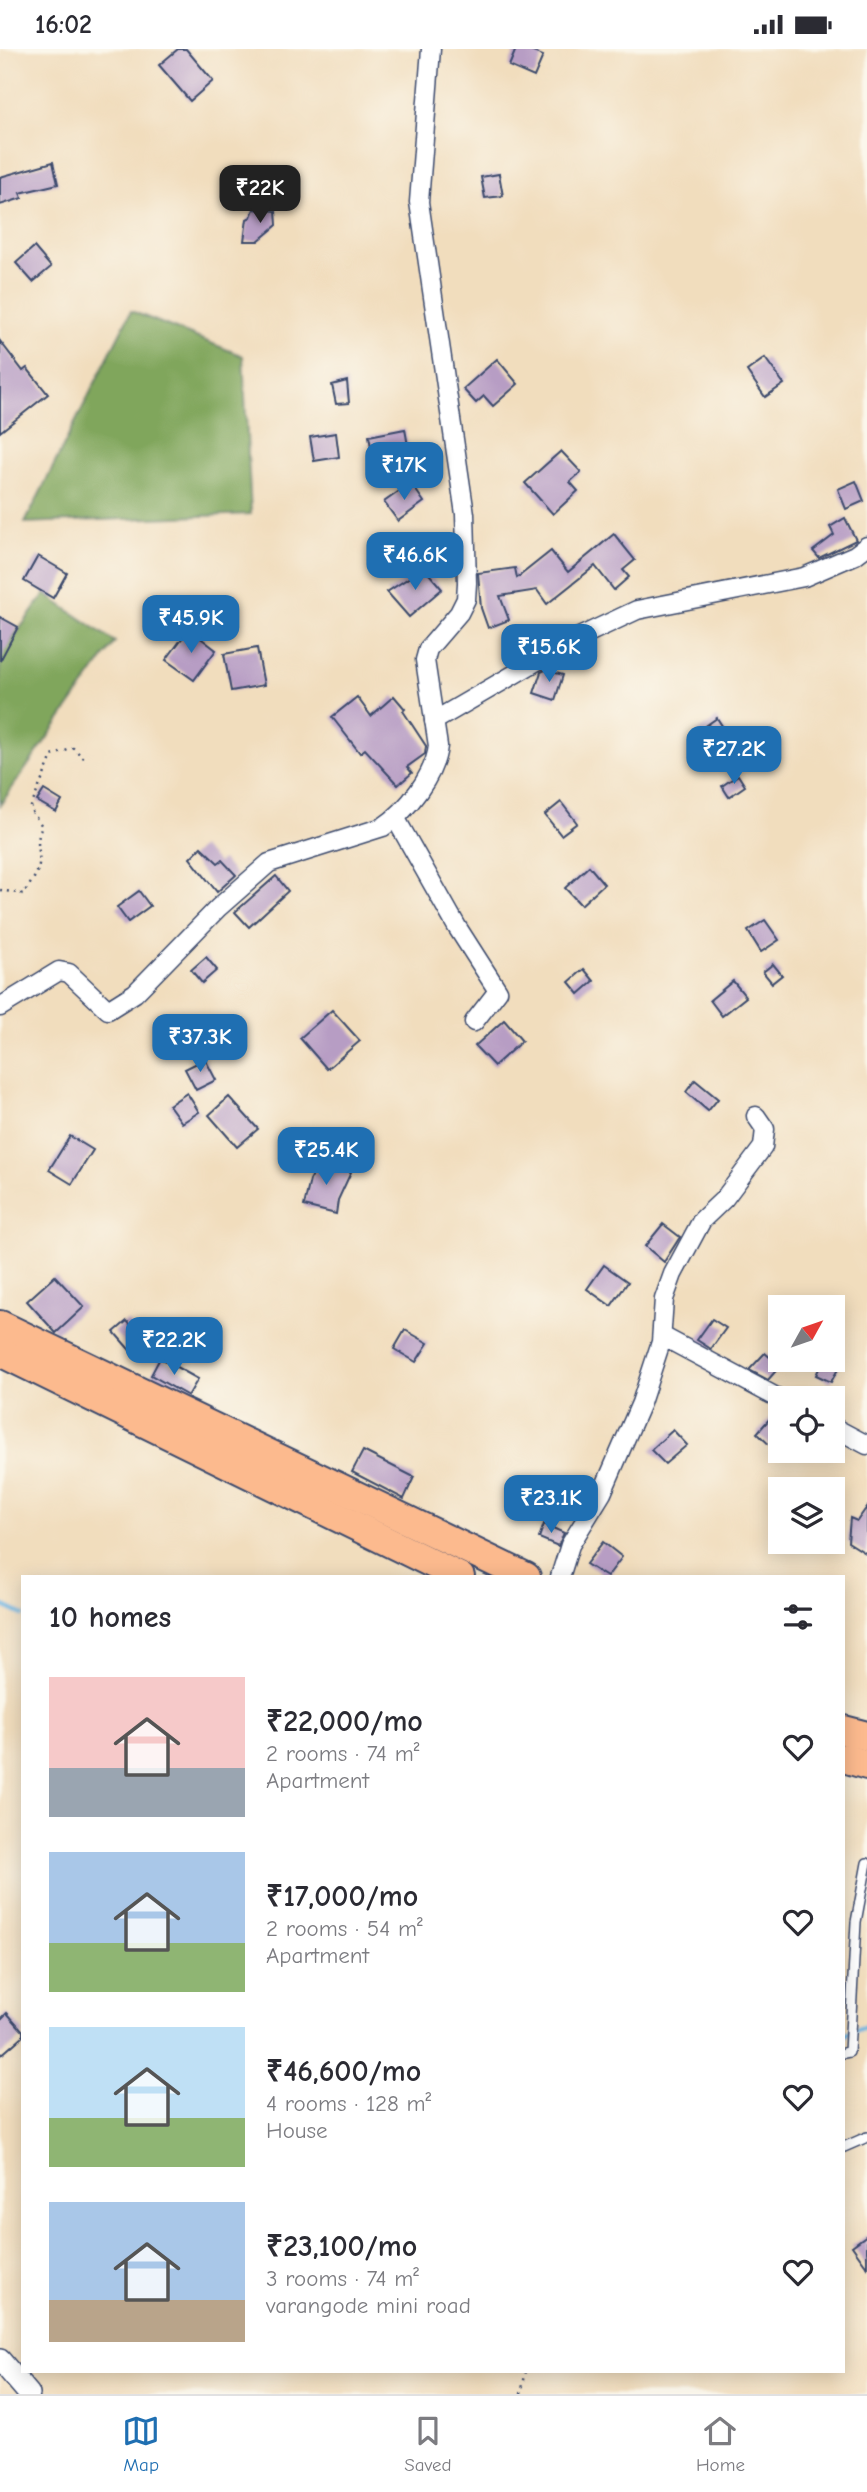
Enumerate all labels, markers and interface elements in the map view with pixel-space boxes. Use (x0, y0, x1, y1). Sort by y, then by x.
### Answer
text: 16:02 (35, 10, 92, 40)
pin: ₹22K (219, 165, 301, 225)
text: ₹22K (235, 174, 285, 201)
pin: ₹17K (363, 442, 445, 502)
text: ₹17K (381, 451, 427, 478)
pin: ₹46.6K (358, 533, 472, 592)
text: ₹46.6K (382, 541, 448, 568)
pin: ₹45.9K (134, 595, 248, 655)
text: ₹45.9K (158, 604, 224, 631)
pin: ₹15.6K (492, 625, 606, 684)
text: ₹15.6K (517, 633, 581, 660)
pin: ₹27.2K (677, 727, 791, 786)
text: ₹27.2K (702, 735, 766, 762)
pin: ₹37.3K (143, 1014, 257, 1074)
text: ₹37.3K (168, 1023, 232, 1050)
pin: ₹25.4K (269, 1127, 383, 1187)
text: ₹25.4K (294, 1136, 358, 1163)
north arrow (768, 1295, 845, 1372)
map controls (768, 1295, 845, 1554)
pin: ₹22.2K (117, 1317, 231, 1377)
text: ₹22.2K (142, 1326, 206, 1353)
button: locate (768, 1386, 845, 1463)
pin: ₹23.1K (494, 1475, 608, 1535)
button: layers (768, 1477, 845, 1554)
text: ₹23.1K (520, 1484, 582, 1511)
icon: filters (779, 1598, 817, 1636)
text: 10 homes (49, 1600, 171, 1635)
text: ₹22,000/mo (266, 1704, 423, 1739)
icon: home (105, 1705, 189, 1789)
icon: heart (779, 1728, 817, 1766)
text: 2 rooms · 74 m² (266, 1740, 419, 1767)
text: Apartment (266, 1767, 369, 1794)
text: ₹17,000/mo (266, 1879, 418, 1914)
icon: home (105, 1880, 189, 1964)
icon: heart (779, 1903, 817, 1941)
text: 2 rooms · 54 m² (266, 1915, 423, 1942)
text: Apartment (266, 1942, 369, 1969)
text: ₹46,600/mo (266, 2054, 421, 2089)
icon: home (105, 2055, 189, 2139)
icon: heart (779, 2078, 817, 2116)
text: 4 rooms · 128 m² (266, 2090, 431, 2117)
text: House (266, 2117, 328, 2144)
text: ₹23,100/mo (266, 2229, 417, 2264)
icon: home (105, 2230, 189, 2314)
icon: heart (779, 2253, 817, 2291)
text: 3 rooms · 74 m² (266, 2265, 419, 2292)
text: varangode mini road (266, 2292, 471, 2319)
tab: Map (122, 2412, 160, 2476)
tab: Saved (404, 2412, 452, 2476)
tab: Home (696, 2412, 745, 2476)

